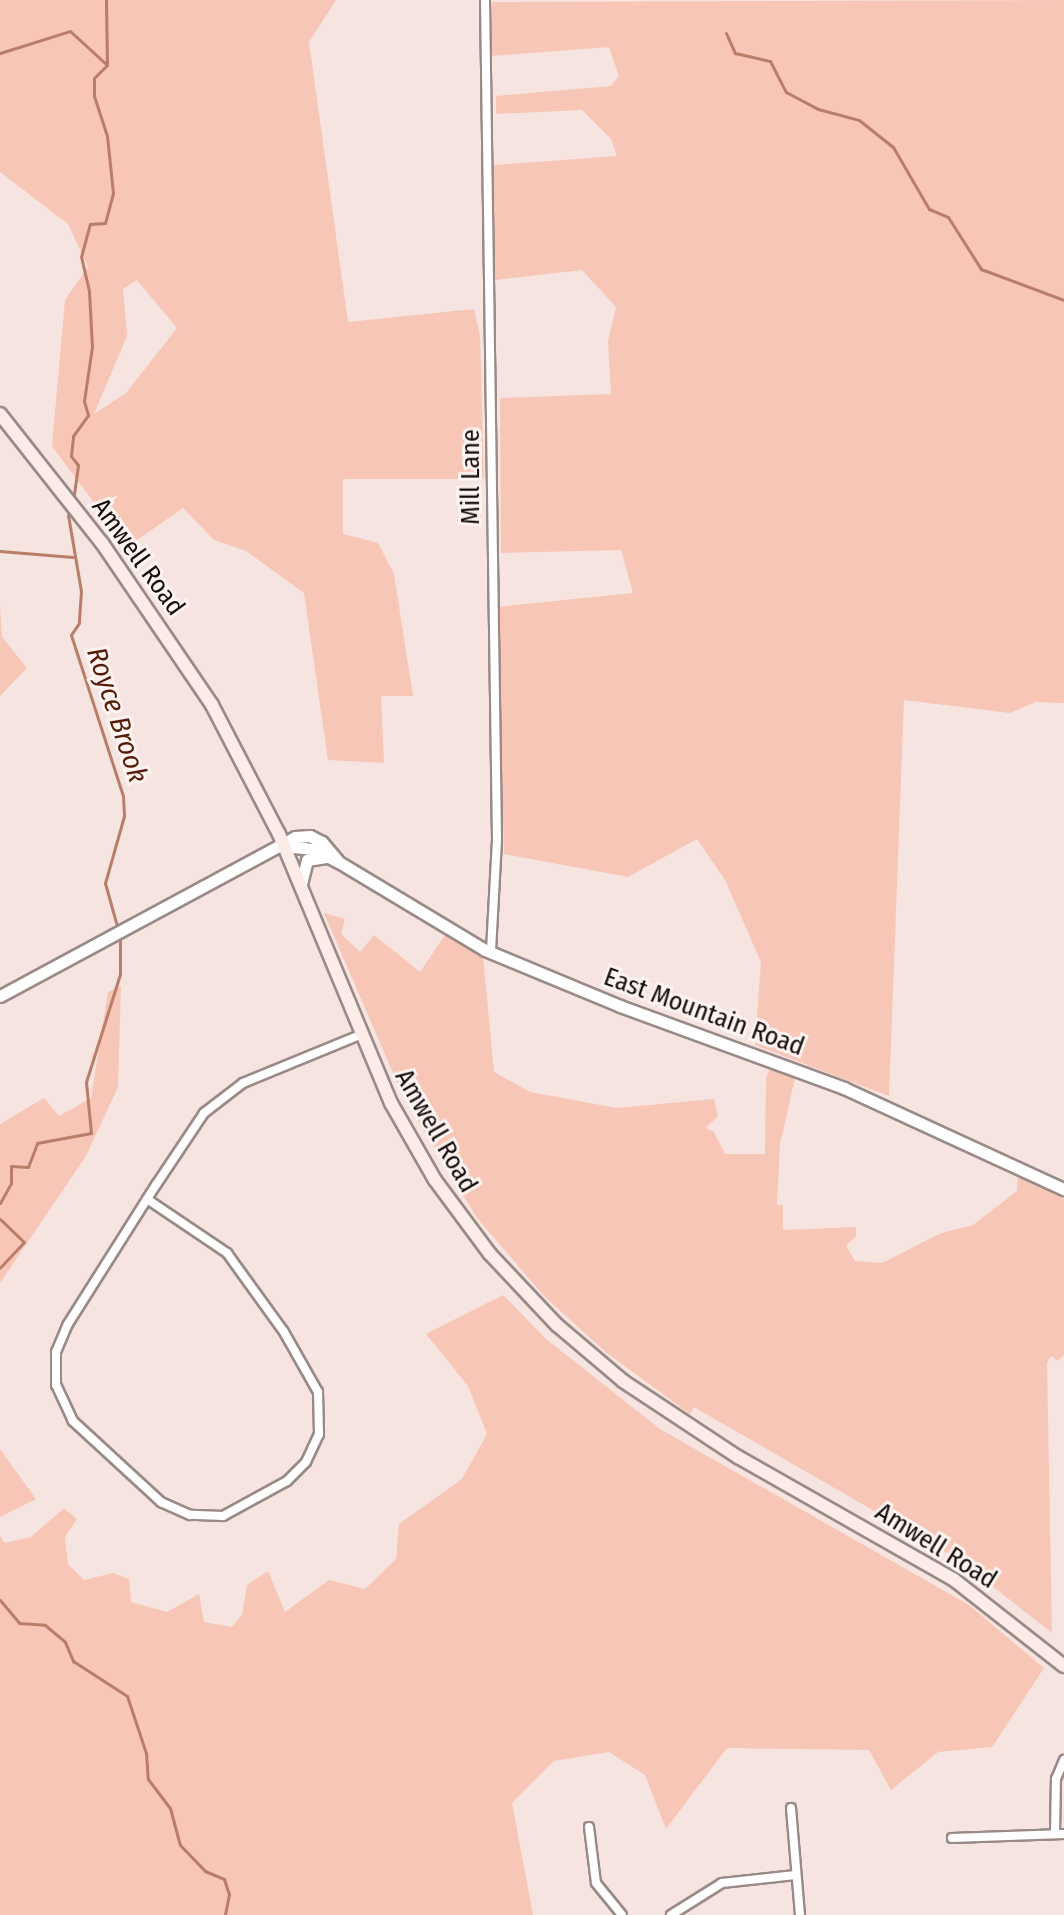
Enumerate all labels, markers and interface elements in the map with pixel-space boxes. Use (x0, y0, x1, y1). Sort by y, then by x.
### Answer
street label: Mill Lane (455, 429, 487, 525)
street label: Amwell Road (85, 492, 191, 622)
water label: Royce Brook (79, 643, 155, 787)
street label: East Mountain Road (600, 961, 808, 1063)
street label: Amwell Road (388, 1064, 484, 1198)
street label: Amwell Road (870, 1496, 1002, 1596)

